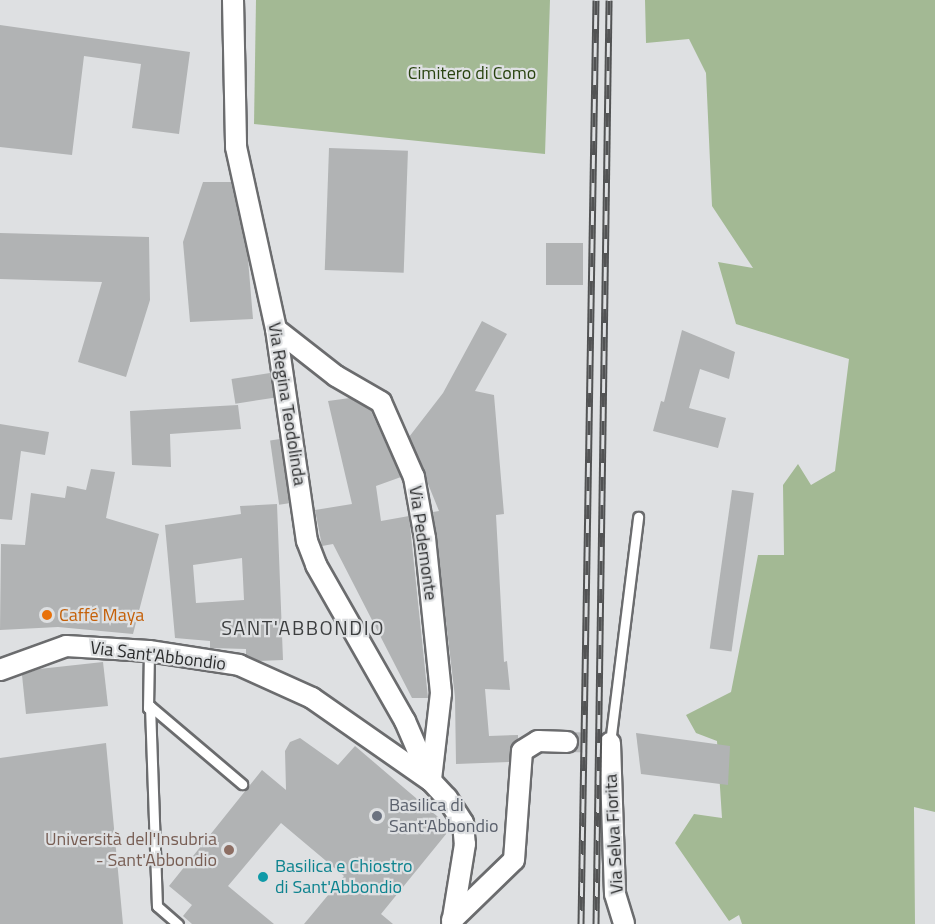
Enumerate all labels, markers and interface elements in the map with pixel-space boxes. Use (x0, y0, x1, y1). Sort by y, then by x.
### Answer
park label: Cimitero di Como (408, 62, 536, 84)
street label: Via Regina Teodolinda (263, 321, 311, 487)
street label: Via Pedemonte (404, 484, 442, 602)
place label: Caffé Maya (59, 604, 144, 626)
marker: Caffé Maya (40, 608, 54, 622)
district label: SANT'ABBONDIO (221, 615, 385, 639)
street label: Via Sant'Abbondio (89, 637, 227, 675)
street label: Via Selva Fiorita (600, 773, 628, 895)
place label: Basilica di Sant'Abbondio (389, 795, 498, 838)
marker: Basilica di Sant'Abbondio (370, 809, 384, 823)
place label: Università dell'Insubria - Sant'Abbondio (45, 829, 217, 872)
marker: Università dell'Insubria - Sant'Abbondio (222, 843, 236, 857)
place label: Basilica e Chiostro di Sant'Abbondio (275, 856, 413, 898)
marker: Basilica e Chiostro di Sant'Abbondio (256, 870, 270, 884)

